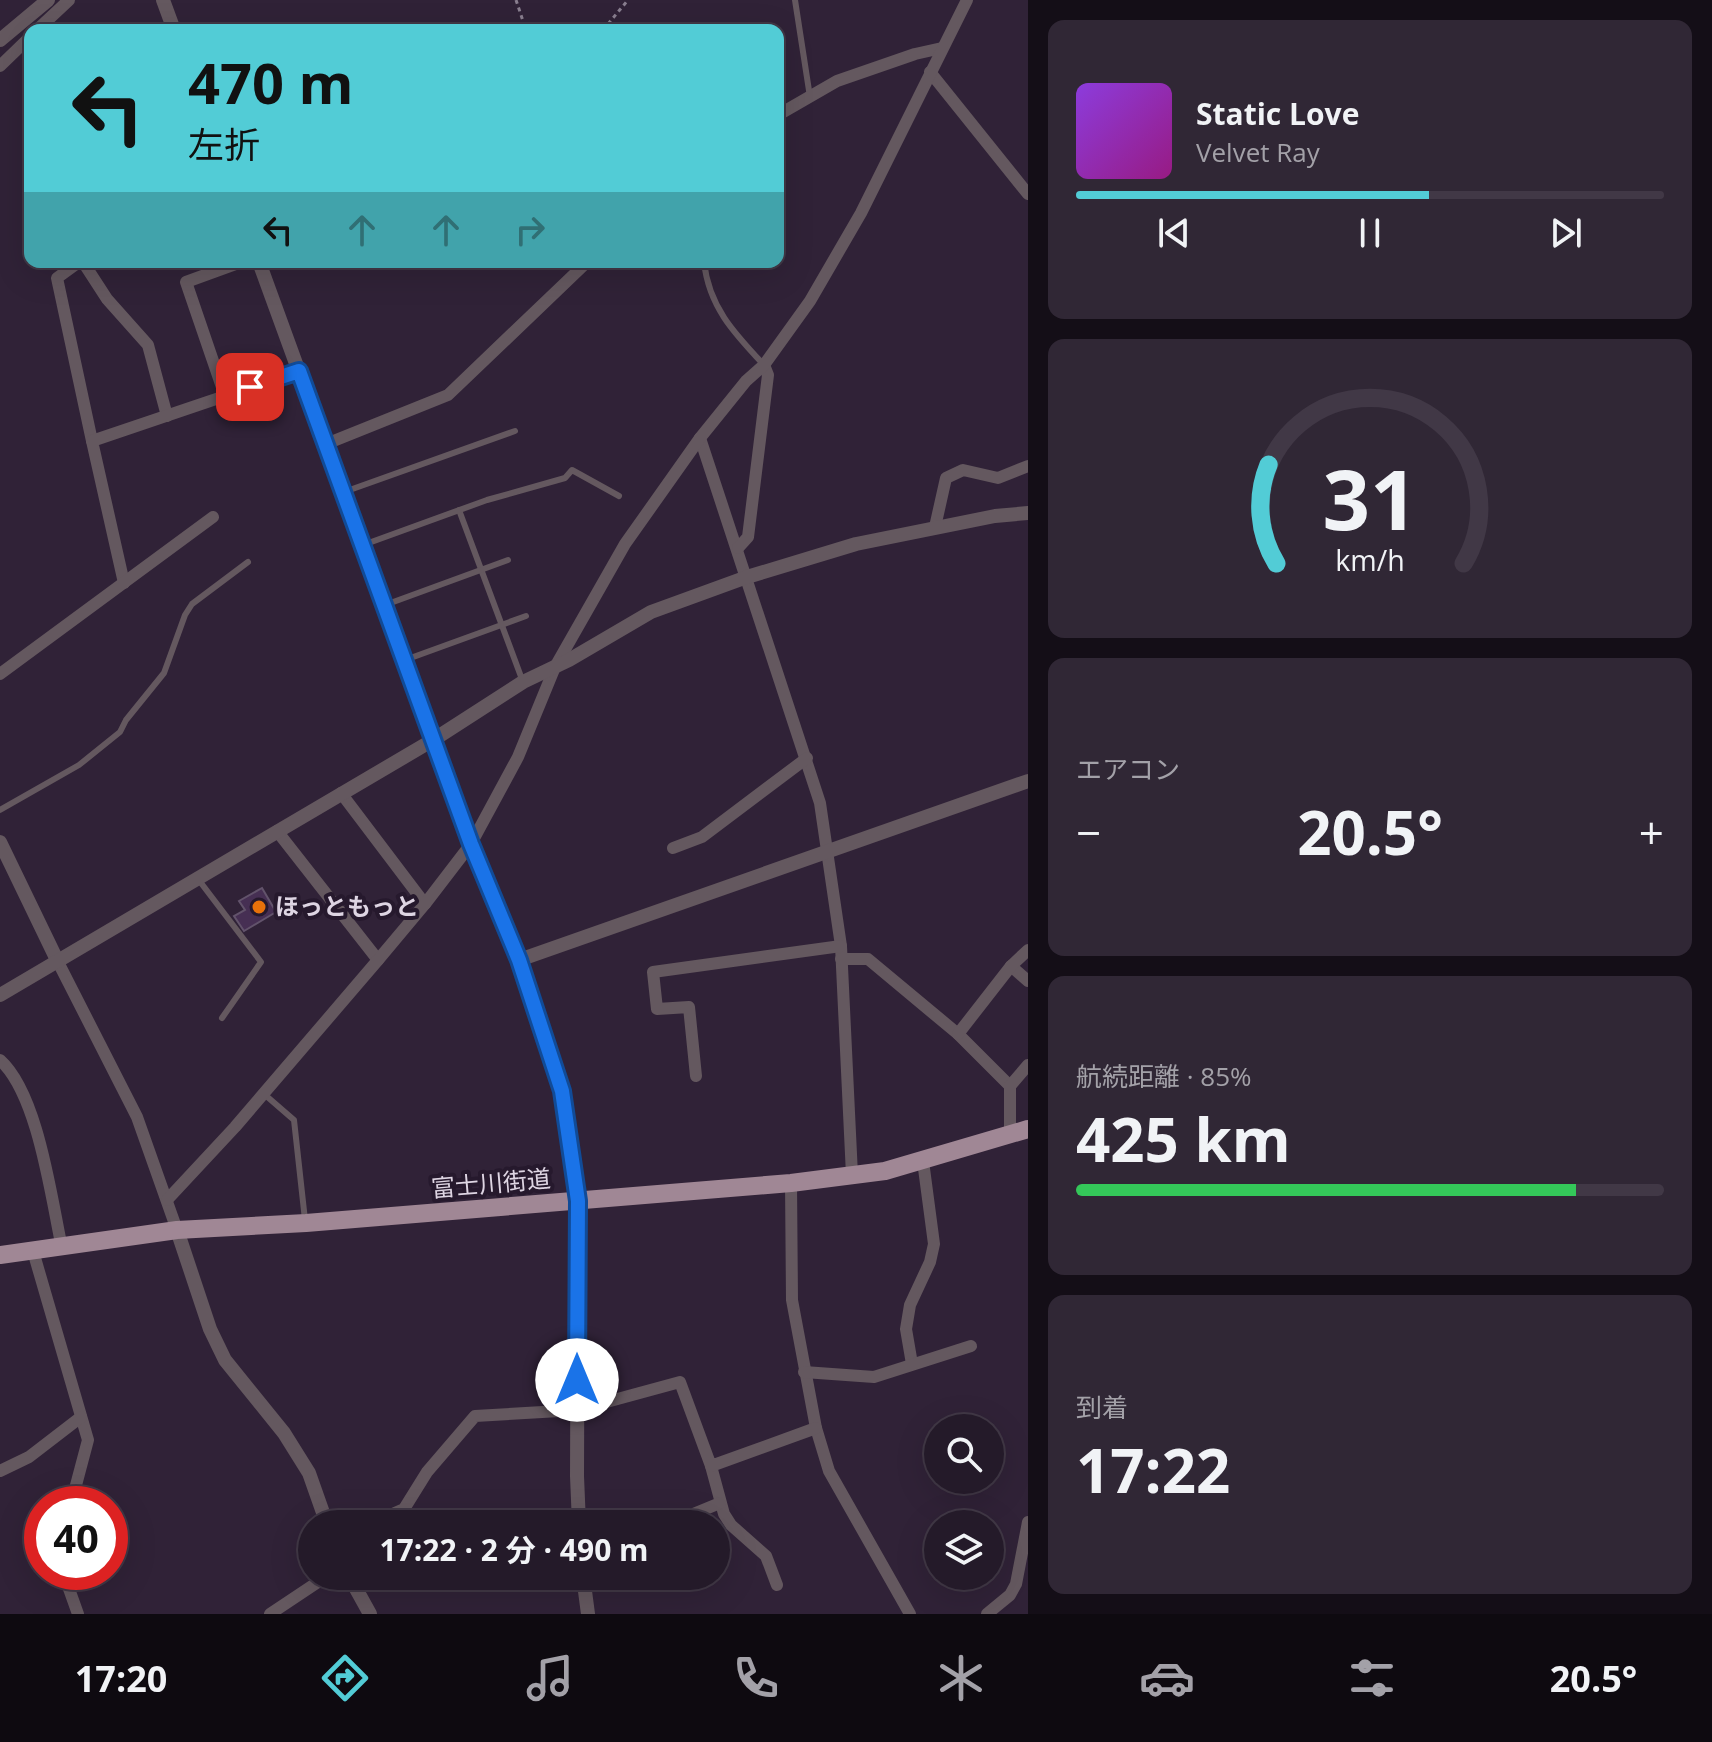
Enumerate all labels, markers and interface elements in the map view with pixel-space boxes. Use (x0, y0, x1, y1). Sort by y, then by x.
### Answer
text: 470 m (188, 44, 354, 120)
icon: left (56, 56, 160, 160)
text: Static Love (1196, 93, 1359, 134)
text: 左折 (188, 120, 260, 169)
text: Velvet Ray (1196, 134, 1320, 170)
icon: left (256, 208, 300, 252)
icon: ahead (340, 208, 384, 252)
icon: ahead (424, 208, 468, 252)
icon: right (508, 208, 552, 252)
icon: previous (1152, 211, 1196, 255)
icon: pause (1348, 211, 1392, 255)
icon: next (1544, 211, 1588, 255)
pin (216, 353, 284, 421)
icon: arrive (228, 365, 272, 409)
text: 31 (1322, 441, 1418, 554)
text: km/h (1335, 540, 1405, 579)
text: エアコン (1076, 751, 1180, 787)
text: 20.5° (1297, 791, 1443, 873)
text: − (1076, 802, 1101, 862)
text: + (1639, 802, 1664, 862)
place label: ほっともっと (275, 889, 419, 922)
marker: ほっともっと (250, 898, 268, 916)
text: 航続距離 · 85% (1076, 1058, 1252, 1094)
text: 425 km (1076, 1098, 1291, 1180)
street label: 富士川街道 (430, 1161, 552, 1204)
position arrow (535, 1338, 619, 1422)
text: 到着 (1076, 1389, 1128, 1425)
map controls (924, 1414, 1004, 1590)
button: search (924, 1414, 1004, 1494)
text: 17:22 (1076, 1429, 1230, 1511)
speed limit sign: 40 (24, 1486, 128, 1590)
button: layers (924, 1510, 1004, 1590)
text: 17:22 · 2 分 · 490 m (379, 1529, 649, 1570)
icon: directions (317, 1650, 373, 1706)
icon: music (522, 1650, 578, 1706)
icon: phone (728, 1650, 784, 1706)
icon: climate (933, 1650, 989, 1706)
icon: car (1139, 1650, 1195, 1706)
icon: filters (1344, 1650, 1400, 1706)
text: 17:20 (75, 1654, 167, 1703)
text: 20.5° (1550, 1654, 1637, 1703)

